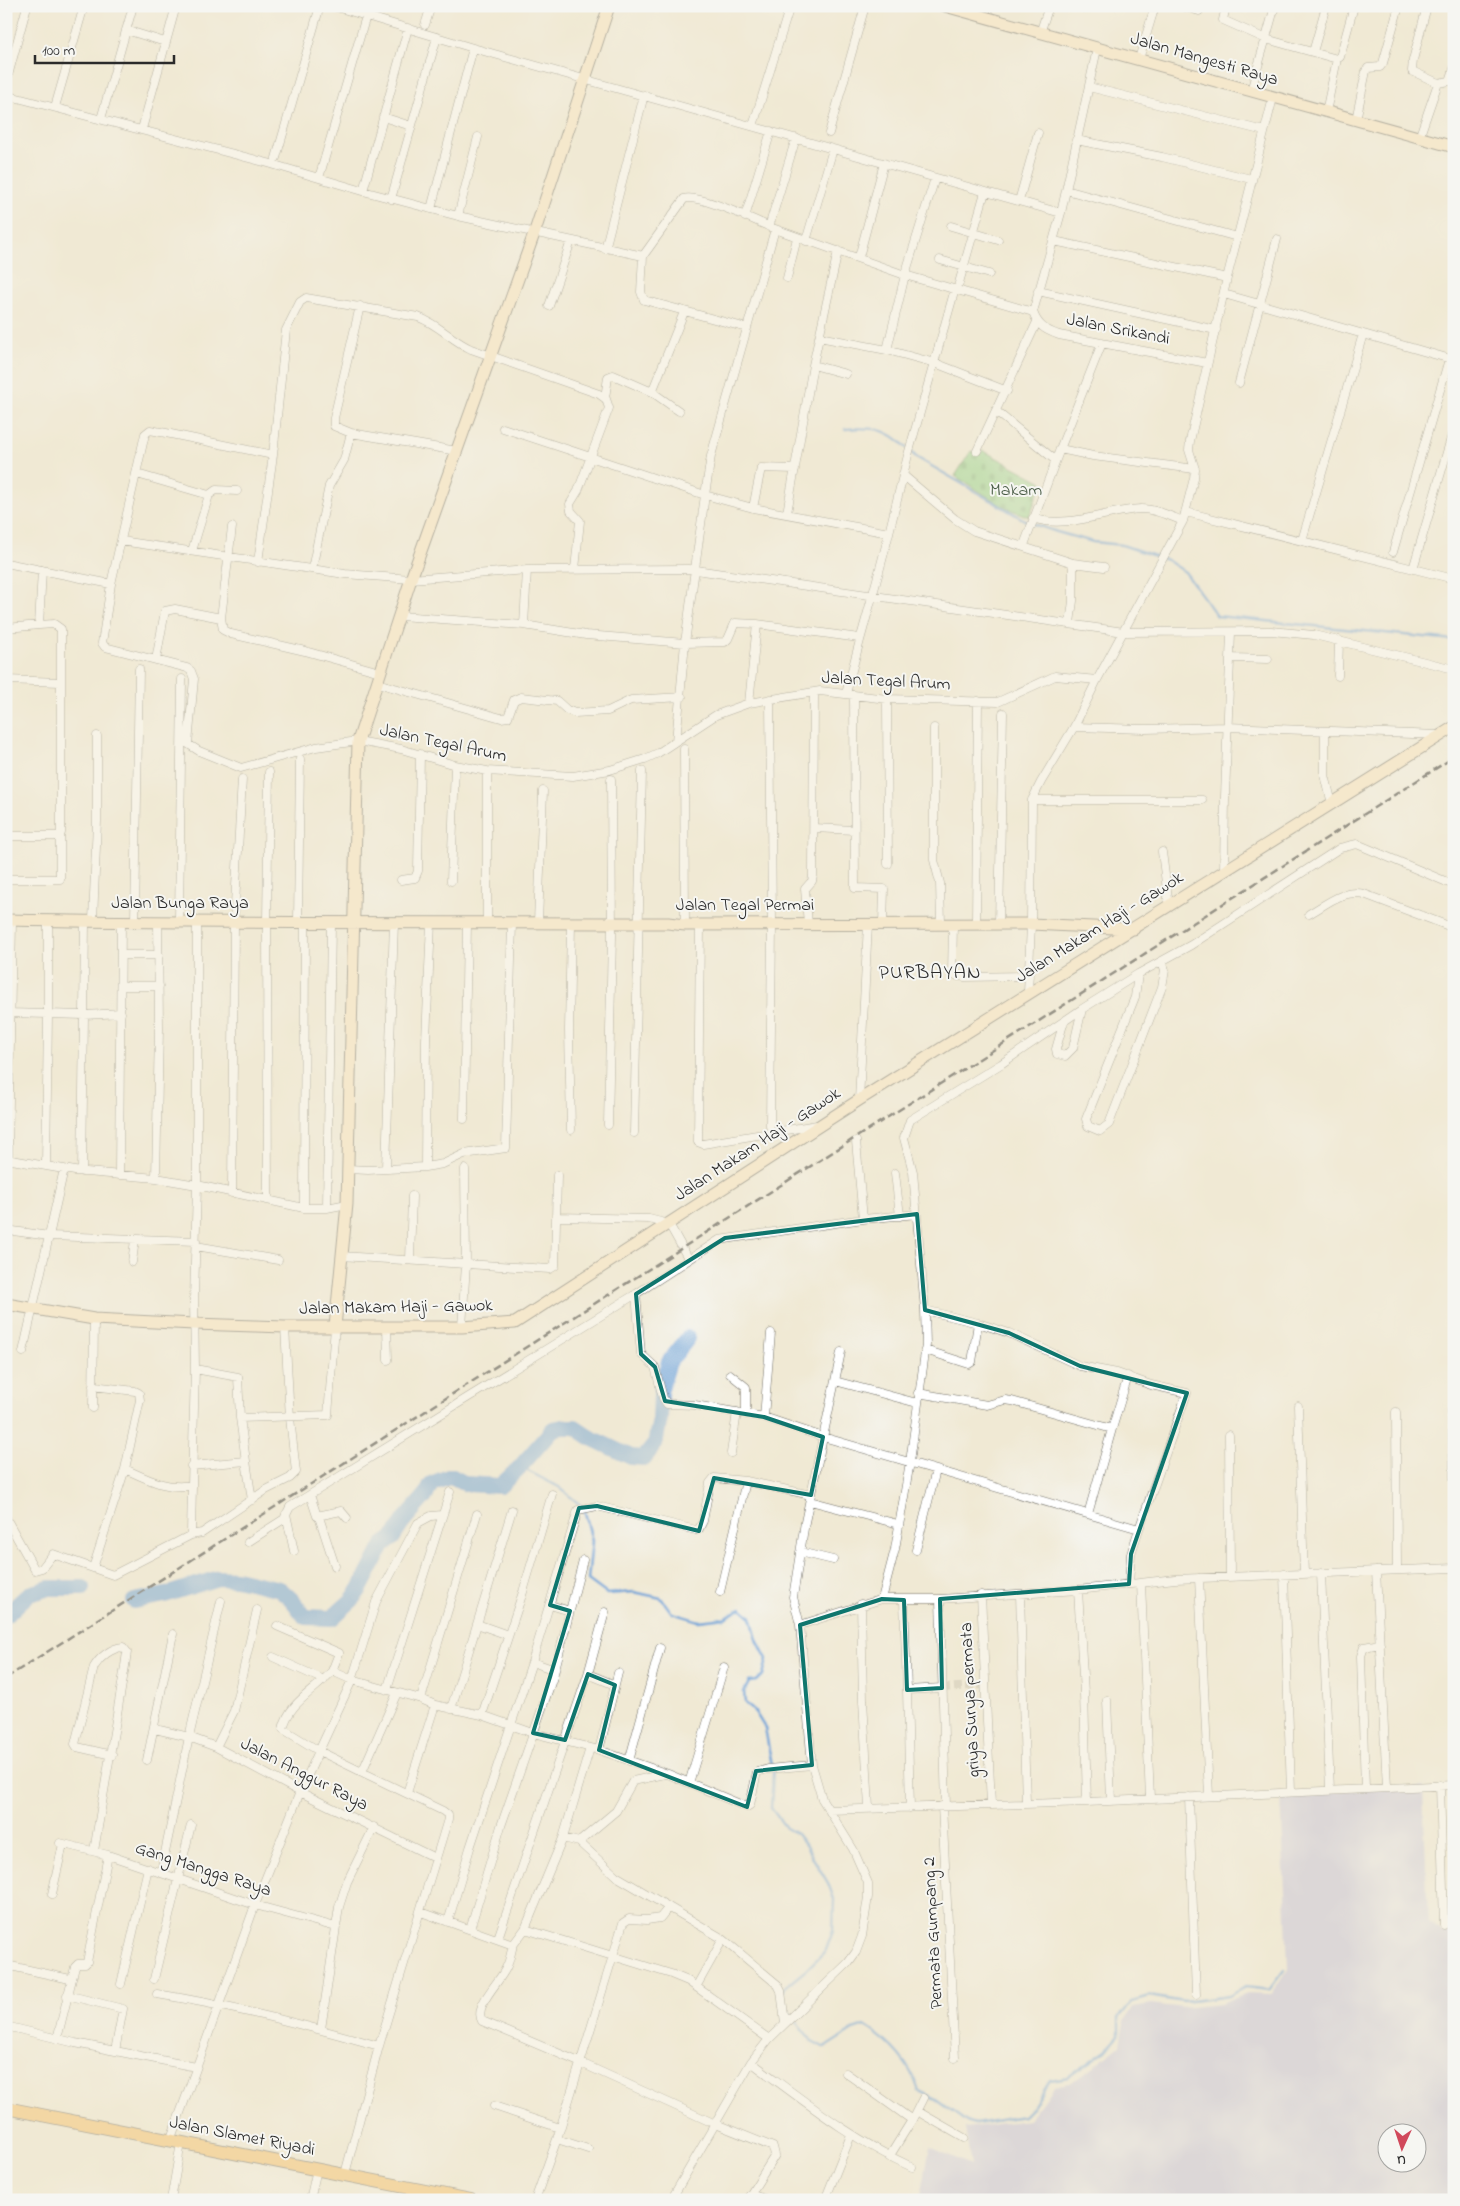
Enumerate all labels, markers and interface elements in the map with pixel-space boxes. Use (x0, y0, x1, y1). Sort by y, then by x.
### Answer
street label: Jalan Mangesti Raya (1127, 26, 1281, 94)
scale bar (35, 32, 174, 64)
text: 100 m (42, 40, 75, 62)
street label: Jalan Srikandi (1064, 307, 1172, 353)
park label: Makam (990, 478, 1042, 504)
street label: Jalan Tegal Arum (821, 666, 951, 699)
street label: Jalan Tegal Arum (377, 718, 509, 771)
street label: Jalan Makam Haji - Gawok (1011, 866, 1189, 990)
street label: Jalan Bunga Raya (111, 891, 249, 918)
street label: Jalan Tegal Permai (676, 893, 814, 920)
district label: PURBAYAN (879, 959, 981, 988)
street label: Jalan Makam Haji - Gawok (670, 1081, 846, 1209)
street label: Jalan Makam Haji - Gawok (299, 1293, 493, 1323)
street label: griya Surya permata (954, 1622, 989, 1779)
street label: Jalan Anggur Raya (235, 1732, 373, 1819)
street label: Gang Mangga Raya (131, 1836, 274, 1905)
street label: Permata Gumpang 2 (917, 1856, 952, 2010)
street label: Jalan Slamet Riyadi (167, 2110, 317, 2164)
north arrow (1378, 2124, 1428, 2174)
text: U (1396, 2149, 1406, 2170)

